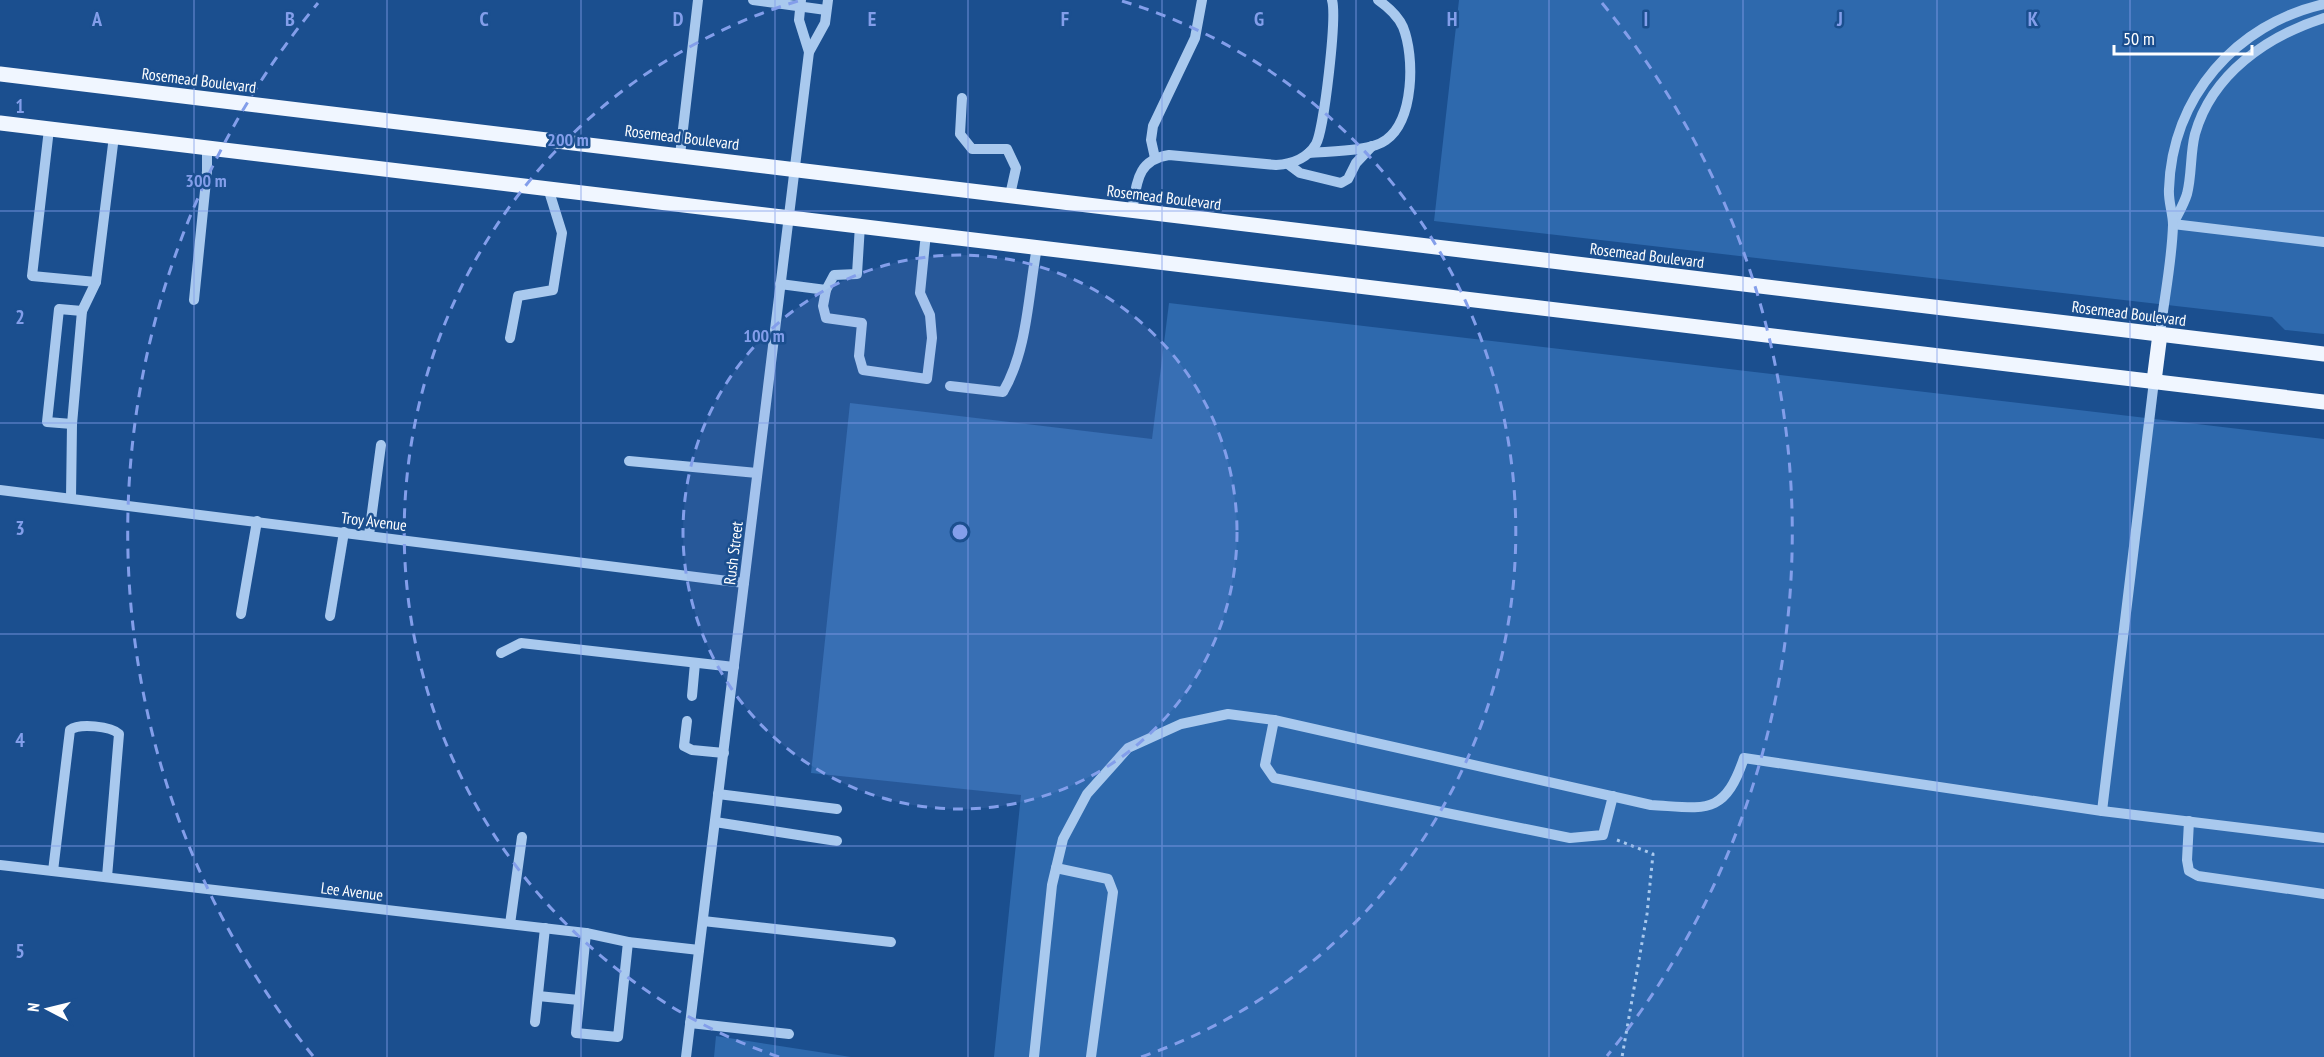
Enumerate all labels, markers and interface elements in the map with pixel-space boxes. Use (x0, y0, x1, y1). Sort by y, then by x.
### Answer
text: A (91, 6, 103, 32)
text: B (285, 6, 295, 32)
text: C (479, 6, 489, 32)
text: D (673, 6, 684, 32)
text: E (868, 6, 876, 32)
text: F (1061, 6, 1069, 32)
text: G (1254, 6, 1264, 32)
text: H (1447, 6, 1457, 32)
text: I (1644, 6, 1648, 32)
text: J (1836, 6, 1843, 32)
text: K (2028, 6, 2039, 32)
scale bar (2114, 18, 2252, 56)
text: 50 m (2123, 27, 2155, 50)
street label: Rosemead Boulevard (141, 63, 257, 97)
text: 1 (15, 93, 25, 119)
street label: Rosemead Boulevard (624, 120, 740, 154)
text: 200 m (547, 128, 589, 151)
text: 300 m (185, 169, 227, 192)
street label: Rosemead Boulevard (1106, 180, 1222, 214)
street label: Rosemead Boulevard (1589, 238, 1705, 272)
street label: Rosemead Boulevard (2071, 296, 2187, 330)
text: 2 (15, 304, 25, 330)
text: 100 m (743, 324, 785, 347)
street label: Troy Avenue (340, 507, 408, 535)
text: 3 (15, 515, 25, 541)
street label: Rush Street (719, 520, 747, 586)
centre of rings (950, 522, 970, 542)
text: 4 (15, 727, 25, 753)
street label: Lee Avenue (320, 877, 384, 905)
text: 5 (15, 938, 25, 964)
north arrow (18, 979, 78, 1039)
text: N (23, 1002, 44, 1013)

